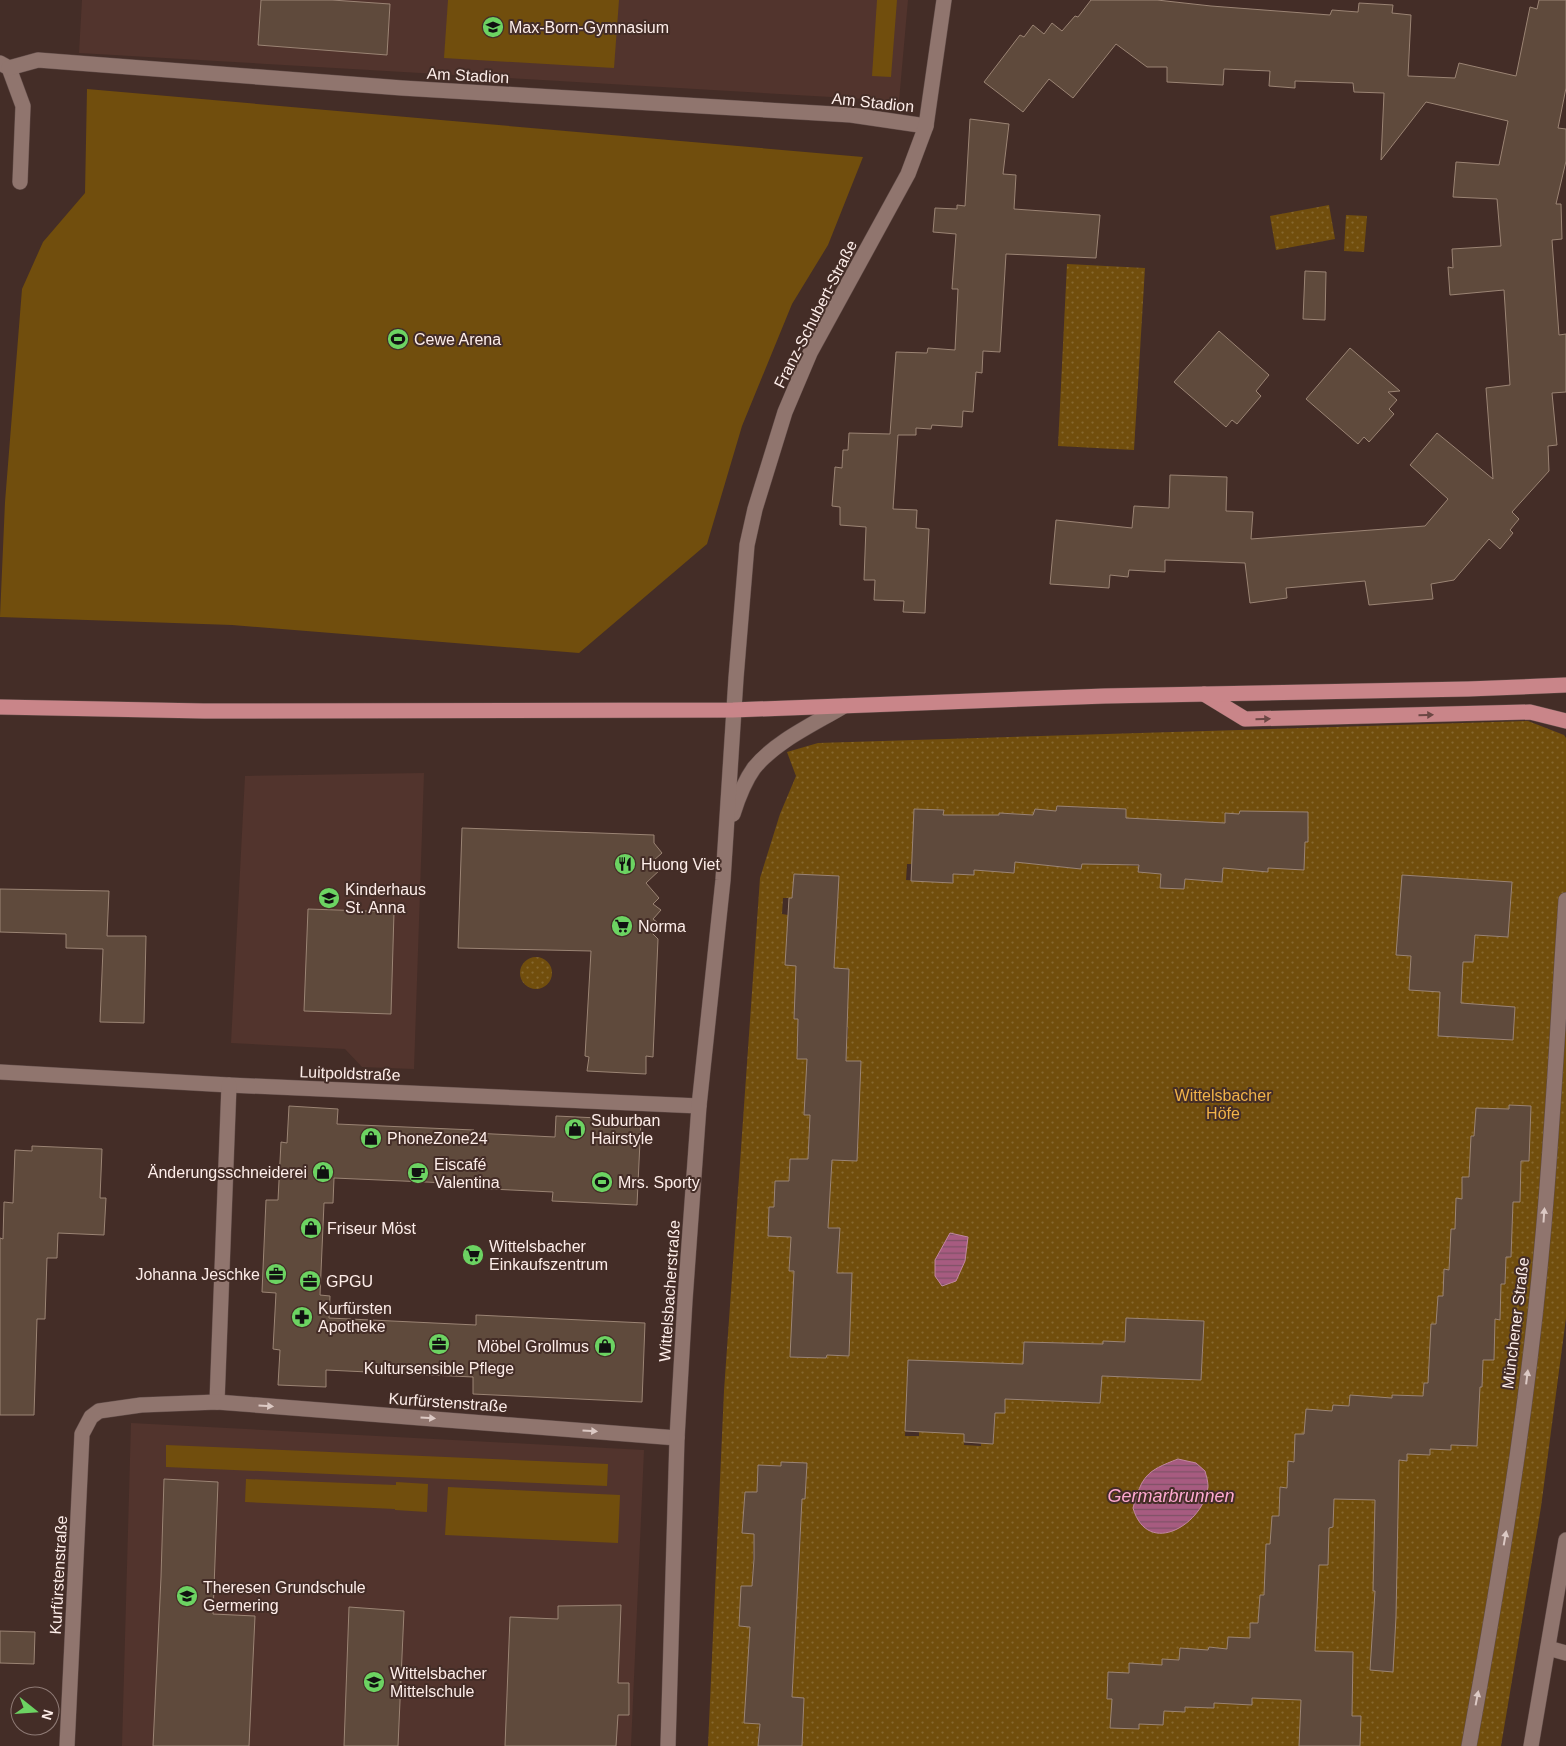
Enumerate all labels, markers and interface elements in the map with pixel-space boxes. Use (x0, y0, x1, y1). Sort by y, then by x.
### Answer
school or university icon: Max-Born-Gymnasium (481, 15, 505, 39)
place label: Max-Born-Gymnasium (509, 19, 669, 36)
street label: Am Stadion (426, 65, 510, 86)
street label: Am Stadion (831, 90, 915, 115)
street label: Franz-Schubert-Straße (771, 237, 860, 391)
sports icon: Cewe Arena (386, 327, 410, 351)
place label: Cewe Arena (414, 331, 501, 348)
one-way arrow (1418, 710, 1434, 718)
one-way arrow (1256, 714, 1272, 722)
restaurant icon: Huong Viet (613, 852, 637, 876)
place label: Huong Viet (641, 856, 720, 873)
place label: Kinderhaus St. Anna (345, 881, 426, 916)
school or university icon: Kinderhaus St. Anna (317, 886, 341, 910)
supermarket icon: Norma (610, 914, 634, 938)
place label: Norma (638, 918, 686, 935)
street label: Luitpoldstraße (299, 1063, 401, 1084)
park label: Wittelsbacher Höfe (1175, 1087, 1272, 1122)
place label: Suburban Hairstyle (591, 1112, 660, 1147)
shop icon: Suburban Hairstyle (563, 1117, 587, 1141)
shop icon: PhoneZone24 (359, 1126, 383, 1150)
place label: PhoneZone24 (387, 1130, 488, 1147)
place label: Eiscafé Valentina (434, 1156, 500, 1191)
shop icon: Änderungsschneiderei (311, 1160, 335, 1184)
cafe icon: Eiscafé Valentina (406, 1161, 430, 1185)
place label: Änderungsschneiderei (148, 1164, 307, 1181)
sports icon: Mrs. Sporty (590, 1170, 614, 1194)
place label: Mrs. Sporty (618, 1174, 700, 1191)
one-way arrow (1541, 1207, 1549, 1223)
shop icon: Friseur Möst (299, 1216, 323, 1240)
street label: Wittelsbacherstraße (656, 1219, 683, 1363)
place label: Friseur Möst (327, 1220, 416, 1237)
place label: Wittelsbacher Einkaufszentrum (489, 1238, 608, 1273)
supermarket icon: Wittelsbacher Einkaufszentrum (461, 1243, 485, 1267)
street label: Münchener Straße (1499, 1256, 1532, 1390)
office icon: Johanna Jeschke (264, 1262, 288, 1286)
place label: Johanna Jeschke (135, 1266, 260, 1283)
office icon: GPGU (298, 1269, 322, 1293)
place label: GPGU (326, 1273, 373, 1290)
place label: Kurfürsten Apotheke (318, 1300, 392, 1335)
pharmacy icon: Kurfürsten Apotheke (290, 1305, 314, 1329)
office icon: Kultursensible Pflege (427, 1332, 451, 1356)
shop icon: Möbel Grollmus (593, 1334, 617, 1358)
place label: Möbel Grollmus (477, 1338, 589, 1355)
place label: Kultursensible Pflege (364, 1360, 514, 1377)
one-way arrow (1523, 1369, 1531, 1385)
street label: Kurfürstenstraße (388, 1390, 508, 1415)
one-way arrow (258, 1402, 274, 1410)
one-way arrow (420, 1415, 436, 1423)
one-way arrow (582, 1427, 598, 1435)
water label: Germarbrunnen (1107, 1486, 1235, 1506)
street label: Kurfürstenstraße (47, 1515, 70, 1635)
one-way arrow (1502, 1530, 1510, 1546)
place label: Theresen Grundschule Germering (203, 1579, 366, 1614)
school or university icon: Theresen Grundschule Germering (175, 1584, 199, 1608)
place label: Wittelsbacher Mittelschule (390, 1665, 488, 1700)
school or university icon: Wittelsbacher Mittelschule (362, 1670, 386, 1694)
north arrow (10, 1686, 60, 1736)
one-way arrow (1474, 1690, 1482, 1706)
text: N (38, 1708, 57, 1722)

